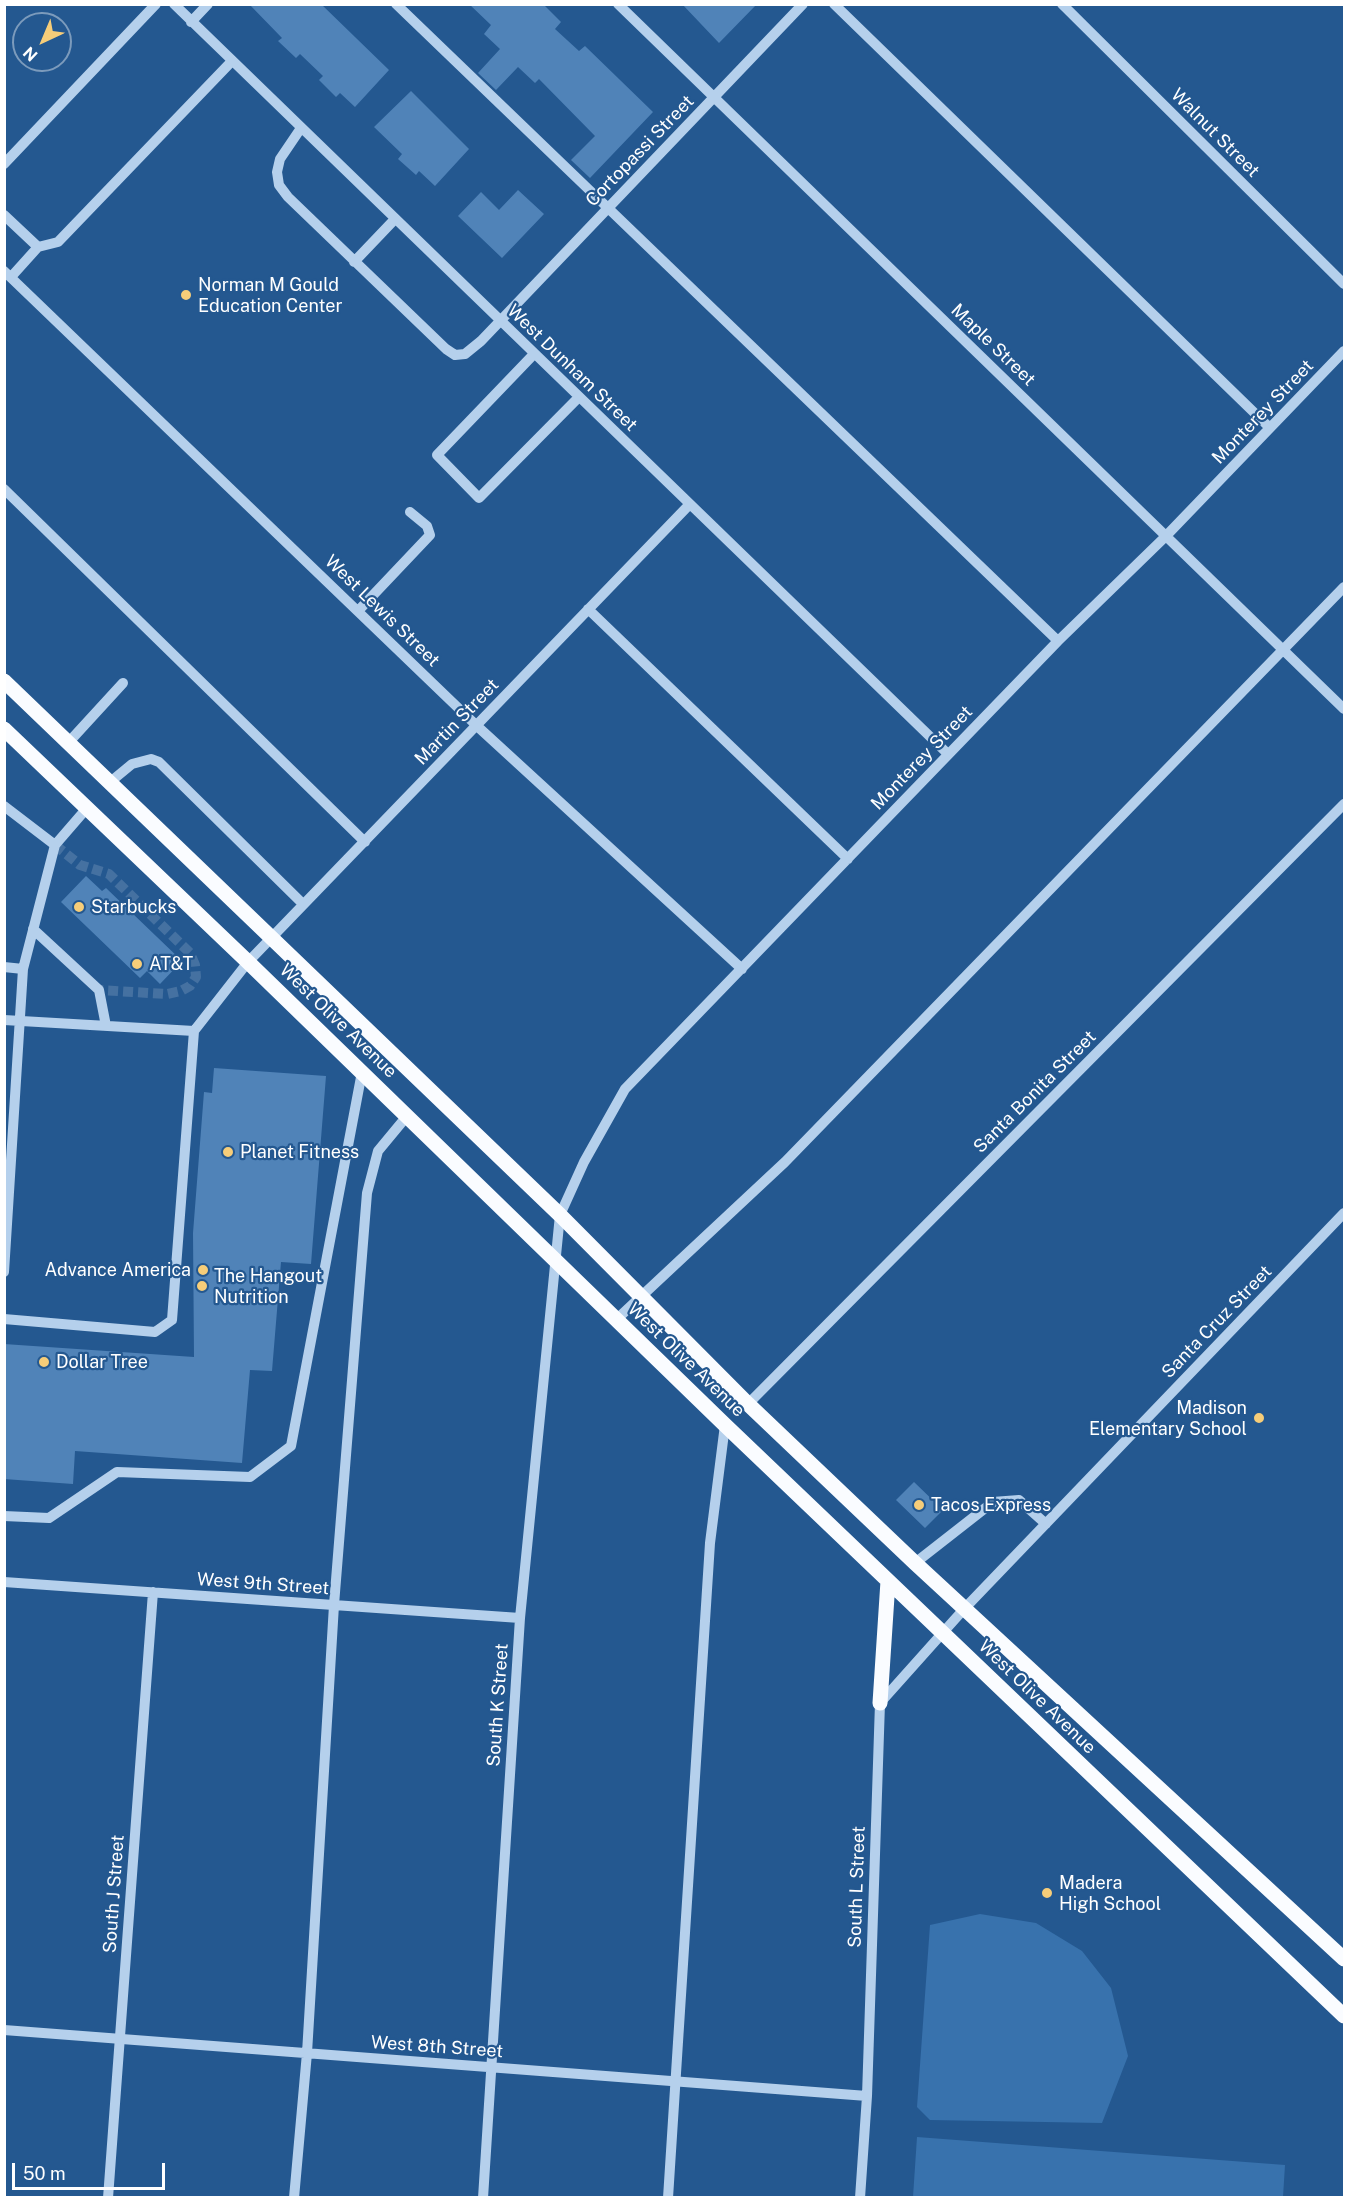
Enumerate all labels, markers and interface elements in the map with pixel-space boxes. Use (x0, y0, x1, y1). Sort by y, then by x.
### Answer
north arrow (12, 12, 72, 72)
text: N (19, 43, 42, 65)
street label: Walnut Street (1166, 84, 1264, 182)
street label: Cortopassi Street (581, 91, 699, 211)
place label: Norman M Gould Education Center (198, 274, 342, 316)
marker: Norman M Gould Education Center (179, 288, 193, 302)
street label: Maple Street (946, 299, 1040, 391)
street label: West Dunham Street (502, 300, 642, 436)
street label: Monterey Street (1208, 355, 1318, 469)
street label: West Lewis Street (320, 551, 444, 671)
street label: Martin Street (410, 674, 504, 770)
street label: Monterey Street (867, 701, 977, 815)
place label: Starbucks (91, 896, 176, 918)
marker: Starbucks (72, 900, 86, 914)
place label: AT&T (149, 953, 193, 975)
marker: AT&T (130, 957, 144, 971)
street label: West Olive Avenue (275, 959, 401, 1083)
street label: Santa Bonita Street (969, 1026, 1101, 1158)
place label: Planet Fitness (240, 1141, 359, 1163)
marker: Planet Fitness (221, 1145, 235, 1159)
place label: Advance America (45, 1259, 191, 1281)
street label: Santa Cruz Street (1158, 1261, 1276, 1383)
marker: Advance America (196, 1263, 210, 1277)
place label: The Hangout Nutrition (214, 1265, 322, 1308)
marker: The Hangout Nutrition (195, 1279, 209, 1293)
street label: West Olive Avenue (623, 1298, 749, 1422)
place label: Dollar Tree (56, 1351, 148, 1373)
marker: Dollar Tree (37, 1355, 51, 1369)
place label: Madison Elementary School (1089, 1397, 1247, 1440)
marker: Madison Elementary School (1252, 1411, 1266, 1425)
place label: Tacos Express (931, 1494, 1051, 1516)
marker: Tacos Express (912, 1498, 926, 1512)
street label: West 9th Street (196, 1569, 330, 1599)
street label: West Olive Avenue (974, 1635, 1100, 1759)
street label: South K Street (483, 1643, 513, 1767)
street label: South L Street (844, 1826, 870, 1948)
street label: South J Street (99, 1834, 129, 1954)
place label: Madera High School (1059, 1872, 1161, 1914)
marker: Madera High School (1040, 1886, 1054, 1900)
street label: West 8th Street (370, 2032, 504, 2062)
scale bar (15, 2151, 168, 2189)
text: 50 m (23, 2163, 66, 2184)

